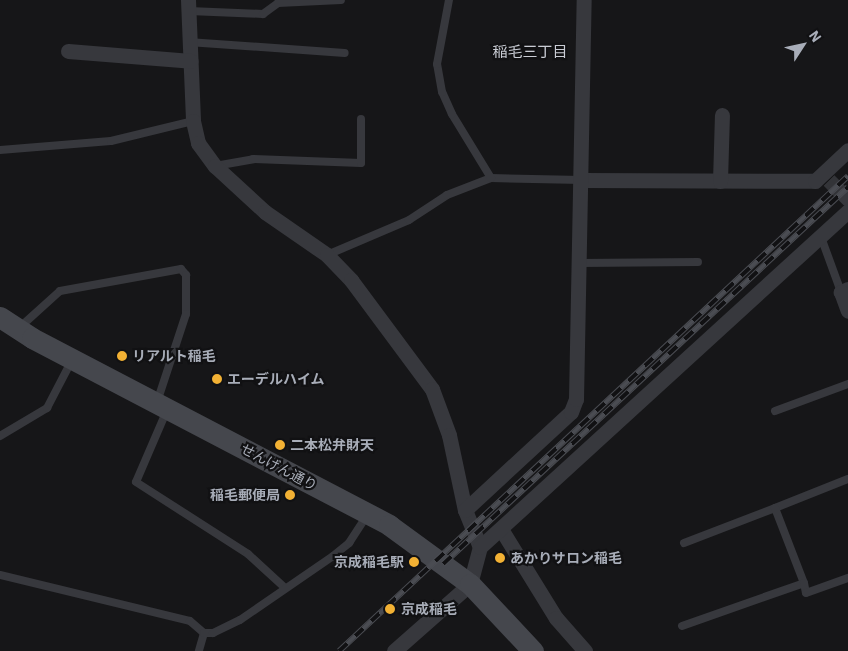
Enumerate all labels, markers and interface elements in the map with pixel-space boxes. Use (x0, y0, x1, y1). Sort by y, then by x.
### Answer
north arrow (778, 20, 828, 70)
text: N (805, 27, 826, 46)
district label: 稲毛三丁目 (493, 43, 567, 61)
place label: リアルト稲毛 (132, 348, 216, 364)
marker: リアルト稲毛 (116, 350, 128, 362)
place label: エーデルハイム (227, 371, 325, 387)
marker: エーデルハイム (211, 373, 223, 385)
place label: 二本松弁財天 (290, 437, 374, 453)
marker: 二本松弁財天 (274, 439, 286, 451)
street label: せんげん通り (238, 440, 320, 494)
place label: 稲毛郵便局 (210, 487, 280, 503)
marker: 稲毛郵便局 (284, 489, 296, 501)
place label: あかりサロン稲毛 (510, 550, 622, 566)
marker: あかりサロン稲毛 (494, 552, 506, 564)
place label: 京成稲毛駅 (334, 554, 404, 570)
marker: 京成稲毛駅 (408, 556, 420, 568)
place label: 京成稲毛 (401, 601, 457, 617)
marker: 京成稲毛 (383, 602, 397, 616)

